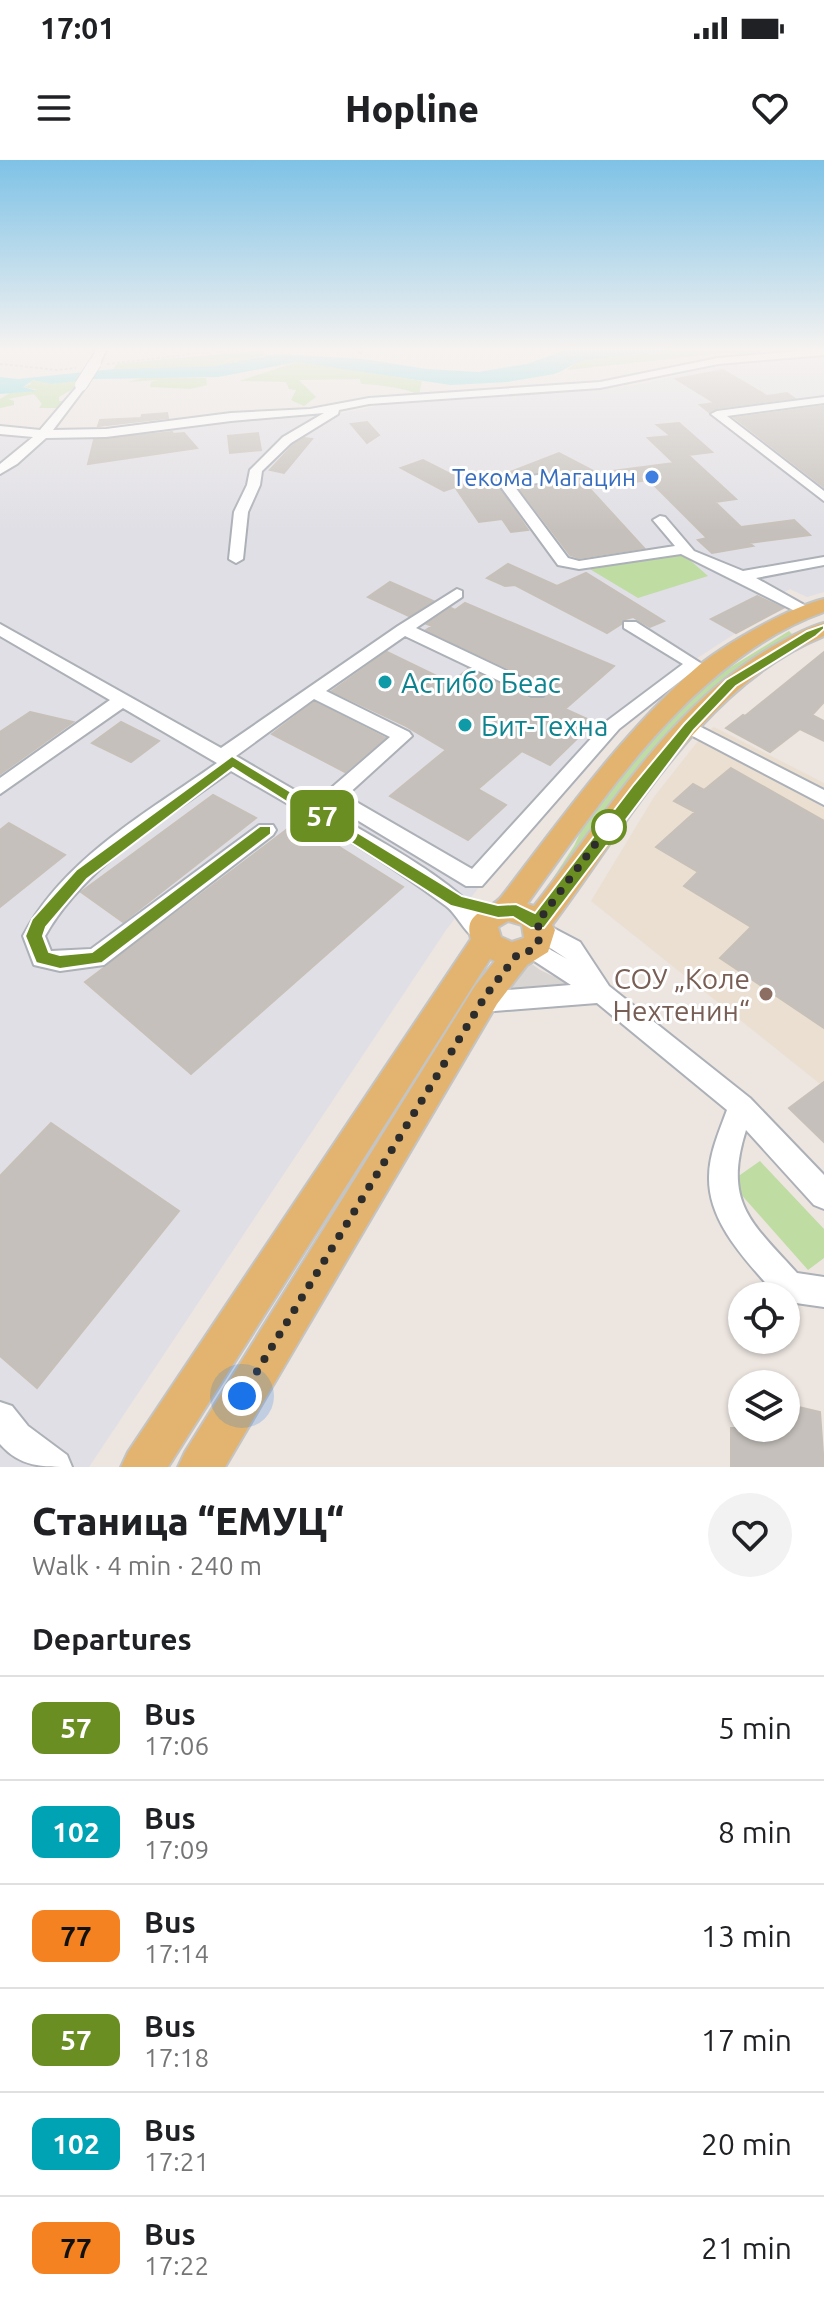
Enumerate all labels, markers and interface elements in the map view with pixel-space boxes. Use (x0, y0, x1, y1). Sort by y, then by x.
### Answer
text: 17:01 (40, 11, 115, 45)
icon: menu (32, 86, 76, 130)
icon: heart (748, 86, 792, 130)
text: Hopline (345, 88, 479, 129)
place label: Текома Магацин (452, 464, 636, 491)
marker: Текома Магацин (643, 468, 661, 486)
place label: Астибо Беас (401, 667, 561, 698)
marker: Астибо Беас (376, 673, 394, 691)
place label: Бит-Техна (481, 710, 608, 741)
marker: Бит-Техна (456, 716, 474, 734)
line badge: 57 (286, 790, 358, 842)
text: 57 (306, 800, 338, 831)
unlabelled marker (592, 810, 626, 844)
place label: СОУ „Коле Нехтенин“ (613, 963, 750, 1026)
marker: СОУ „Коле Нехтенин“ (757, 985, 775, 1003)
map controls (728, 1282, 800, 1442)
button: locate (728, 1282, 800, 1354)
button: layers (728, 1370, 800, 1442)
your location (222, 1376, 262, 1416)
button: heart (708, 1493, 792, 1577)
text: Станица “ЕМУЦ“ (32, 1500, 344, 1542)
text: Walk · 4 min · 240 m (32, 1551, 262, 1580)
text: Departures (32, 1622, 192, 1656)
text: Bus (144, 1697, 196, 1731)
text: 5 min (718, 1711, 792, 1745)
text: 57 (60, 1712, 92, 1743)
text: 17:06 (144, 1731, 209, 1760)
text: Bus (144, 1801, 196, 1835)
text: 8 min (718, 1815, 792, 1849)
text: 102 (52, 1816, 100, 1847)
text: 17:09 (144, 1835, 209, 1864)
text: Bus (144, 1905, 196, 1939)
text: 13 min (701, 1919, 792, 1953)
text: 77 (60, 1920, 92, 1951)
text: 17:14 (144, 1939, 209, 1968)
text: Bus (144, 2009, 196, 2043)
text: 17 min (701, 2023, 792, 2057)
text: 57 (60, 2024, 92, 2055)
text: 17:18 (144, 2043, 209, 2072)
text: Bus (144, 2113, 196, 2147)
text: 20 min (701, 2127, 792, 2161)
text: 102 (52, 2128, 100, 2159)
text: 17:21 (144, 2147, 209, 2176)
text: Bus (144, 2217, 196, 2251)
text: 21 min (701, 2231, 792, 2265)
text: 77 (60, 2232, 92, 2263)
text: 17:22 (144, 2251, 209, 2280)

